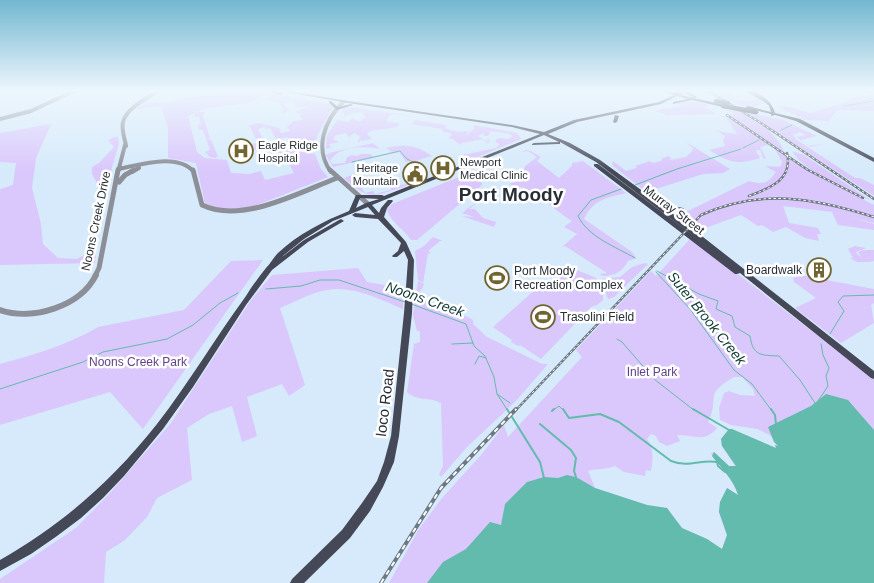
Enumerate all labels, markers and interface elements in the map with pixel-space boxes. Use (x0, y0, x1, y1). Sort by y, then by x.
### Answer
hospital icon: Eagle Ridge Hospital (228, 138, 254, 164)
place label: Eagle Ridge Hospital (258, 139, 318, 164)
hospital icon: Newport Medical Clinic (430, 155, 456, 181)
place label: Newport Medical Clinic (460, 156, 528, 181)
public building icon: Heritage Mountain (402, 161, 428, 187)
place label: Heritage Mountain (353, 162, 398, 187)
street label: Noons Creek Drive (79, 170, 113, 272)
street label: Murray Street (641, 183, 708, 238)
district label: Port Moody (459, 184, 564, 205)
building icon: Boardwalk (806, 257, 832, 283)
place label: Boardwalk (746, 263, 803, 277)
place label: Port Moody Recreation Complex (514, 264, 623, 292)
sports icon: Port Moody Recreation Complex (484, 265, 510, 291)
water label: Suter Brook Creek (665, 268, 750, 369)
water label: Noons Creek (384, 278, 467, 320)
sports icon: Trasolini Field (530, 304, 556, 330)
place label: Trasolini Field (560, 310, 634, 324)
park label: Noons Creek Park (89, 355, 188, 369)
park label: Inlet Park (627, 365, 678, 379)
street label: Ioco Road (372, 368, 397, 438)

